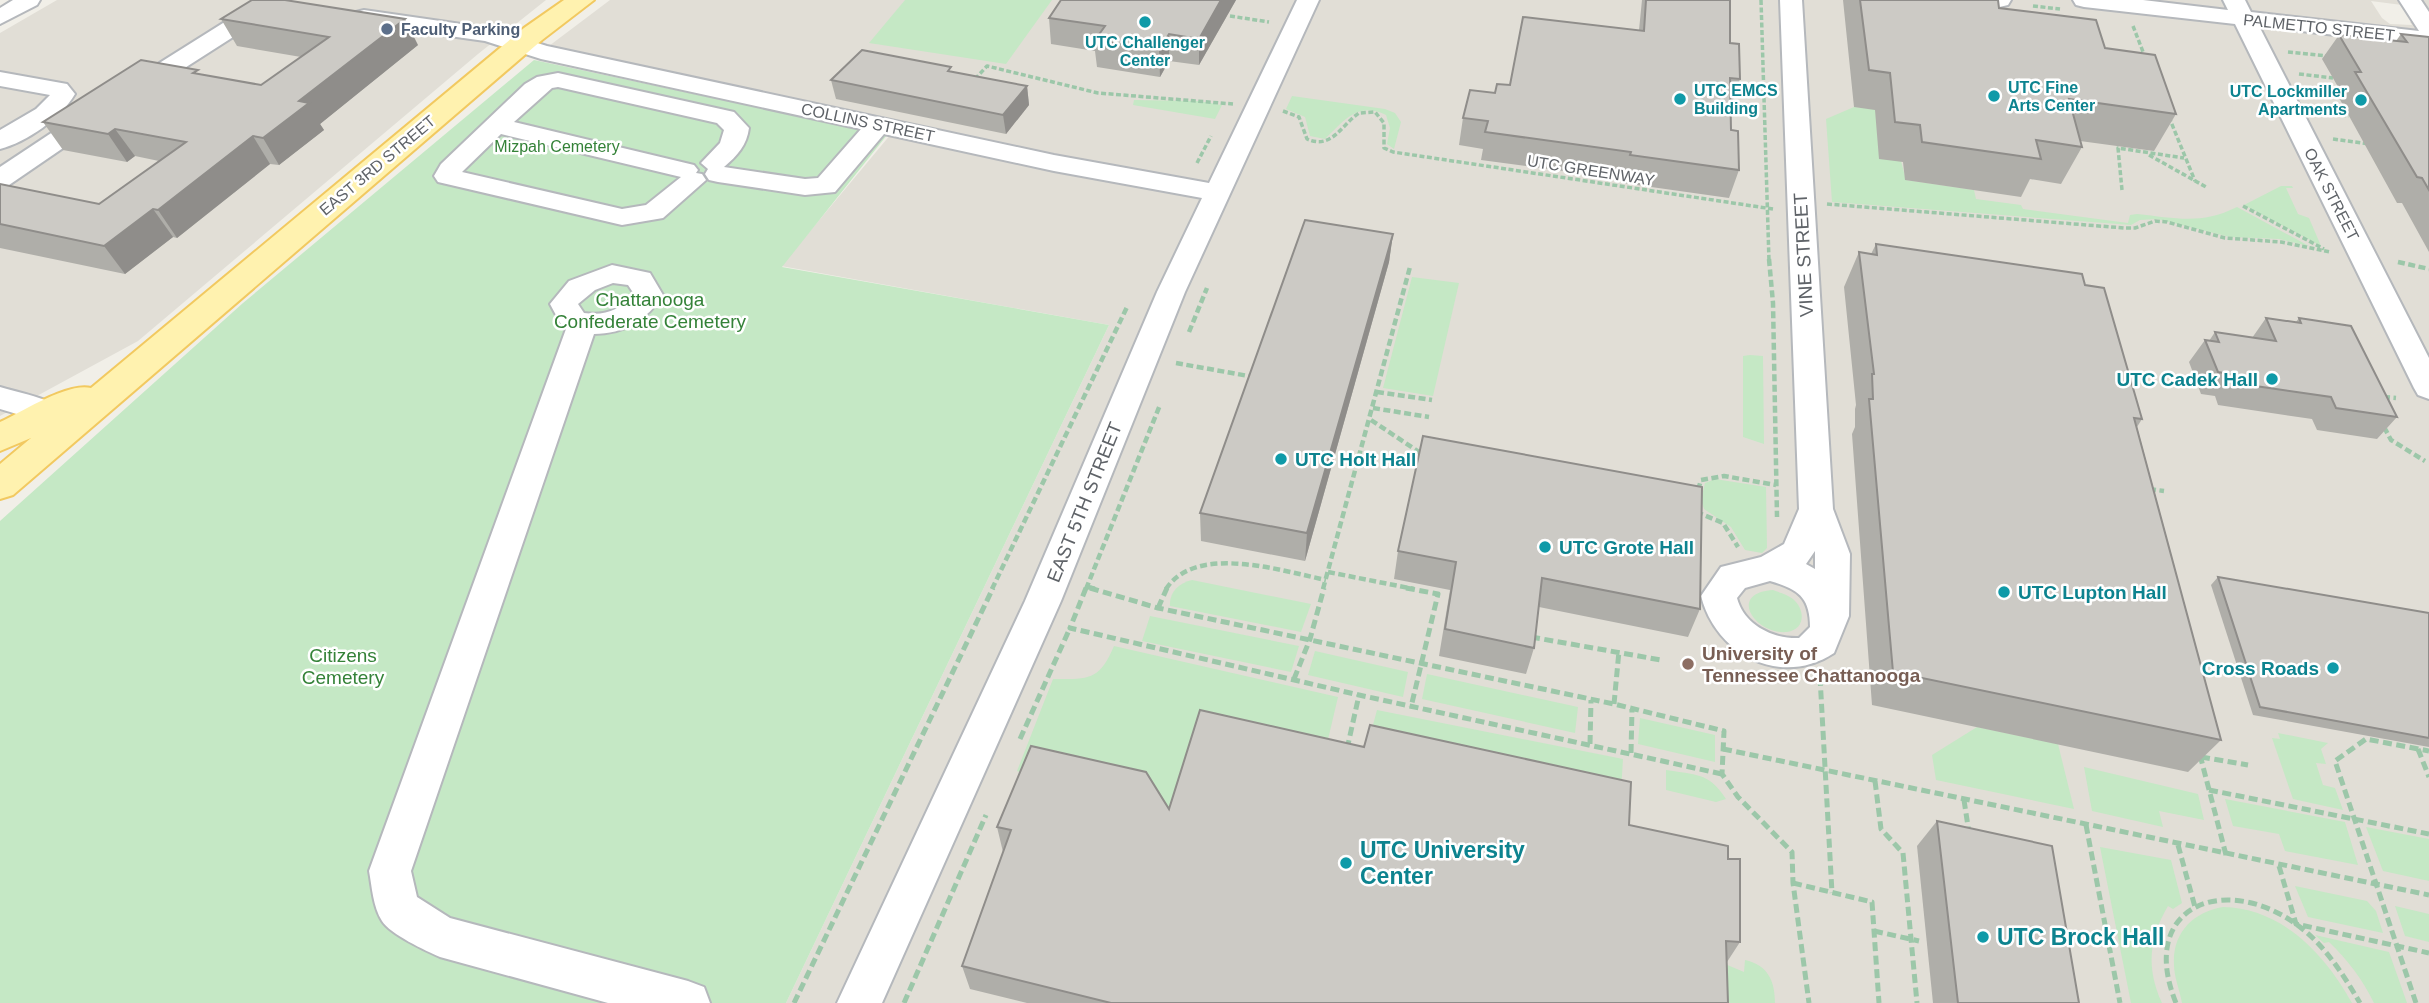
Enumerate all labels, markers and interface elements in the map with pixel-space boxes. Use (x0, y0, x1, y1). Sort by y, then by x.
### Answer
street label: PALMETTO STREET (2242, 11, 2396, 44)
marker: UTC Challenger Center (1137, 14, 1153, 30)
marker: Faculty Parking (379, 21, 395, 37)
place label: Faculty Parking (401, 21, 520, 38)
place label: UTC Challenger Center (1085, 34, 1205, 69)
place label: UTC Fine Arts Center (2008, 79, 2095, 114)
place label: UTC EMCS Building (1694, 82, 1778, 117)
place label: UTC Lockmiller Apartments (2230, 83, 2347, 118)
marker: UTC Fine Arts Center (1986, 88, 2002, 104)
marker: UTC EMCS Building (1672, 91, 1688, 107)
marker: UTC Lockmiller Apartments (2353, 92, 2369, 108)
street label: COLLINS STREET (800, 100, 936, 145)
street label: EAST 3RD STREET (316, 112, 439, 219)
park label: Mizpah Cemetery (494, 138, 620, 155)
street label: OAK STREET (2301, 145, 2362, 243)
street label: UTC GREENWAY (1526, 152, 1656, 189)
street label: VINE STREET (1790, 192, 1817, 318)
park label: Chattanooga Confederate Cemetery (554, 289, 747, 332)
place label: UTC Cadek Hall (2117, 369, 2258, 390)
marker: UTC Cadek Hall (2264, 371, 2280, 387)
street label: EAST 5TH STREET (1043, 419, 1126, 585)
place label: UTC Holt Hall (1295, 449, 1416, 470)
marker: UTC Holt Hall (1273, 451, 1289, 467)
place label: UTC Grote Hall (1559, 537, 1694, 558)
marker: UTC Grote Hall (1537, 539, 1553, 555)
place label: UTC Lupton Hall (2018, 582, 2167, 603)
marker: UTC Lupton Hall (1996, 584, 2012, 600)
place label: University of Tennessee Chattanooga (1702, 643, 1921, 686)
park label: Citizens Cemetery (302, 645, 385, 688)
marker: University of Tennessee Chattanooga (1680, 656, 1696, 672)
place label: Cross Roads (2202, 658, 2319, 679)
marker: Cross Roads (2325, 660, 2341, 676)
place label: UTC University Center (1360, 837, 1525, 889)
marker: UTC University Center (1338, 855, 1354, 871)
place label: UTC Brock Hall (1997, 924, 2164, 950)
marker: UTC Brock Hall (1975, 929, 1991, 945)

